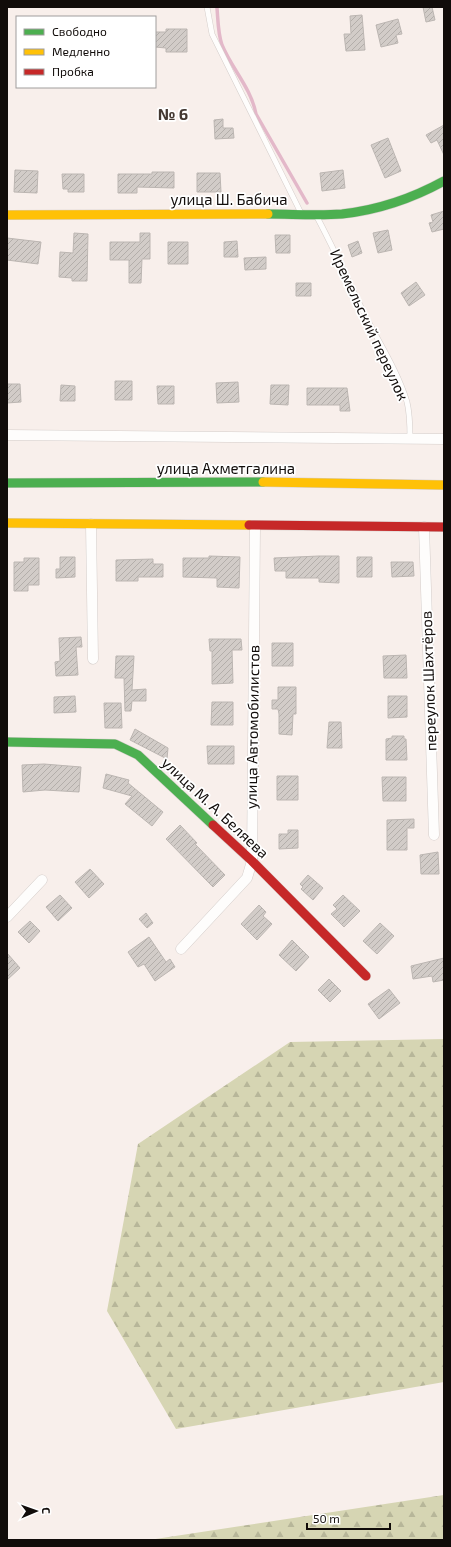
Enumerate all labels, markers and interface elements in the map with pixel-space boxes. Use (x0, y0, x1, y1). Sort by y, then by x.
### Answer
legend (16, 16, 156, 88)
text: Свободно (52, 24, 107, 38)
text: Медленно (52, 44, 110, 58)
text: Пробка (52, 64, 94, 78)
district label: № 6 (158, 104, 188, 123)
street label: улица Ш. Бабича (171, 190, 287, 209)
street label: Иремельский переулок (326, 246, 413, 404)
street label: улица Ахметгалина (157, 459, 295, 478)
street label: переулок Шахтёров (417, 610, 440, 752)
street label: улица Автомобилистов (242, 645, 263, 809)
street label: улица М. А. Беляева (158, 753, 273, 862)
north arrow (16, 1491, 56, 1531)
scale bar (307, 1505, 390, 1531)
text: С (40, 1507, 53, 1515)
text: 50 m (313, 1511, 340, 1525)

